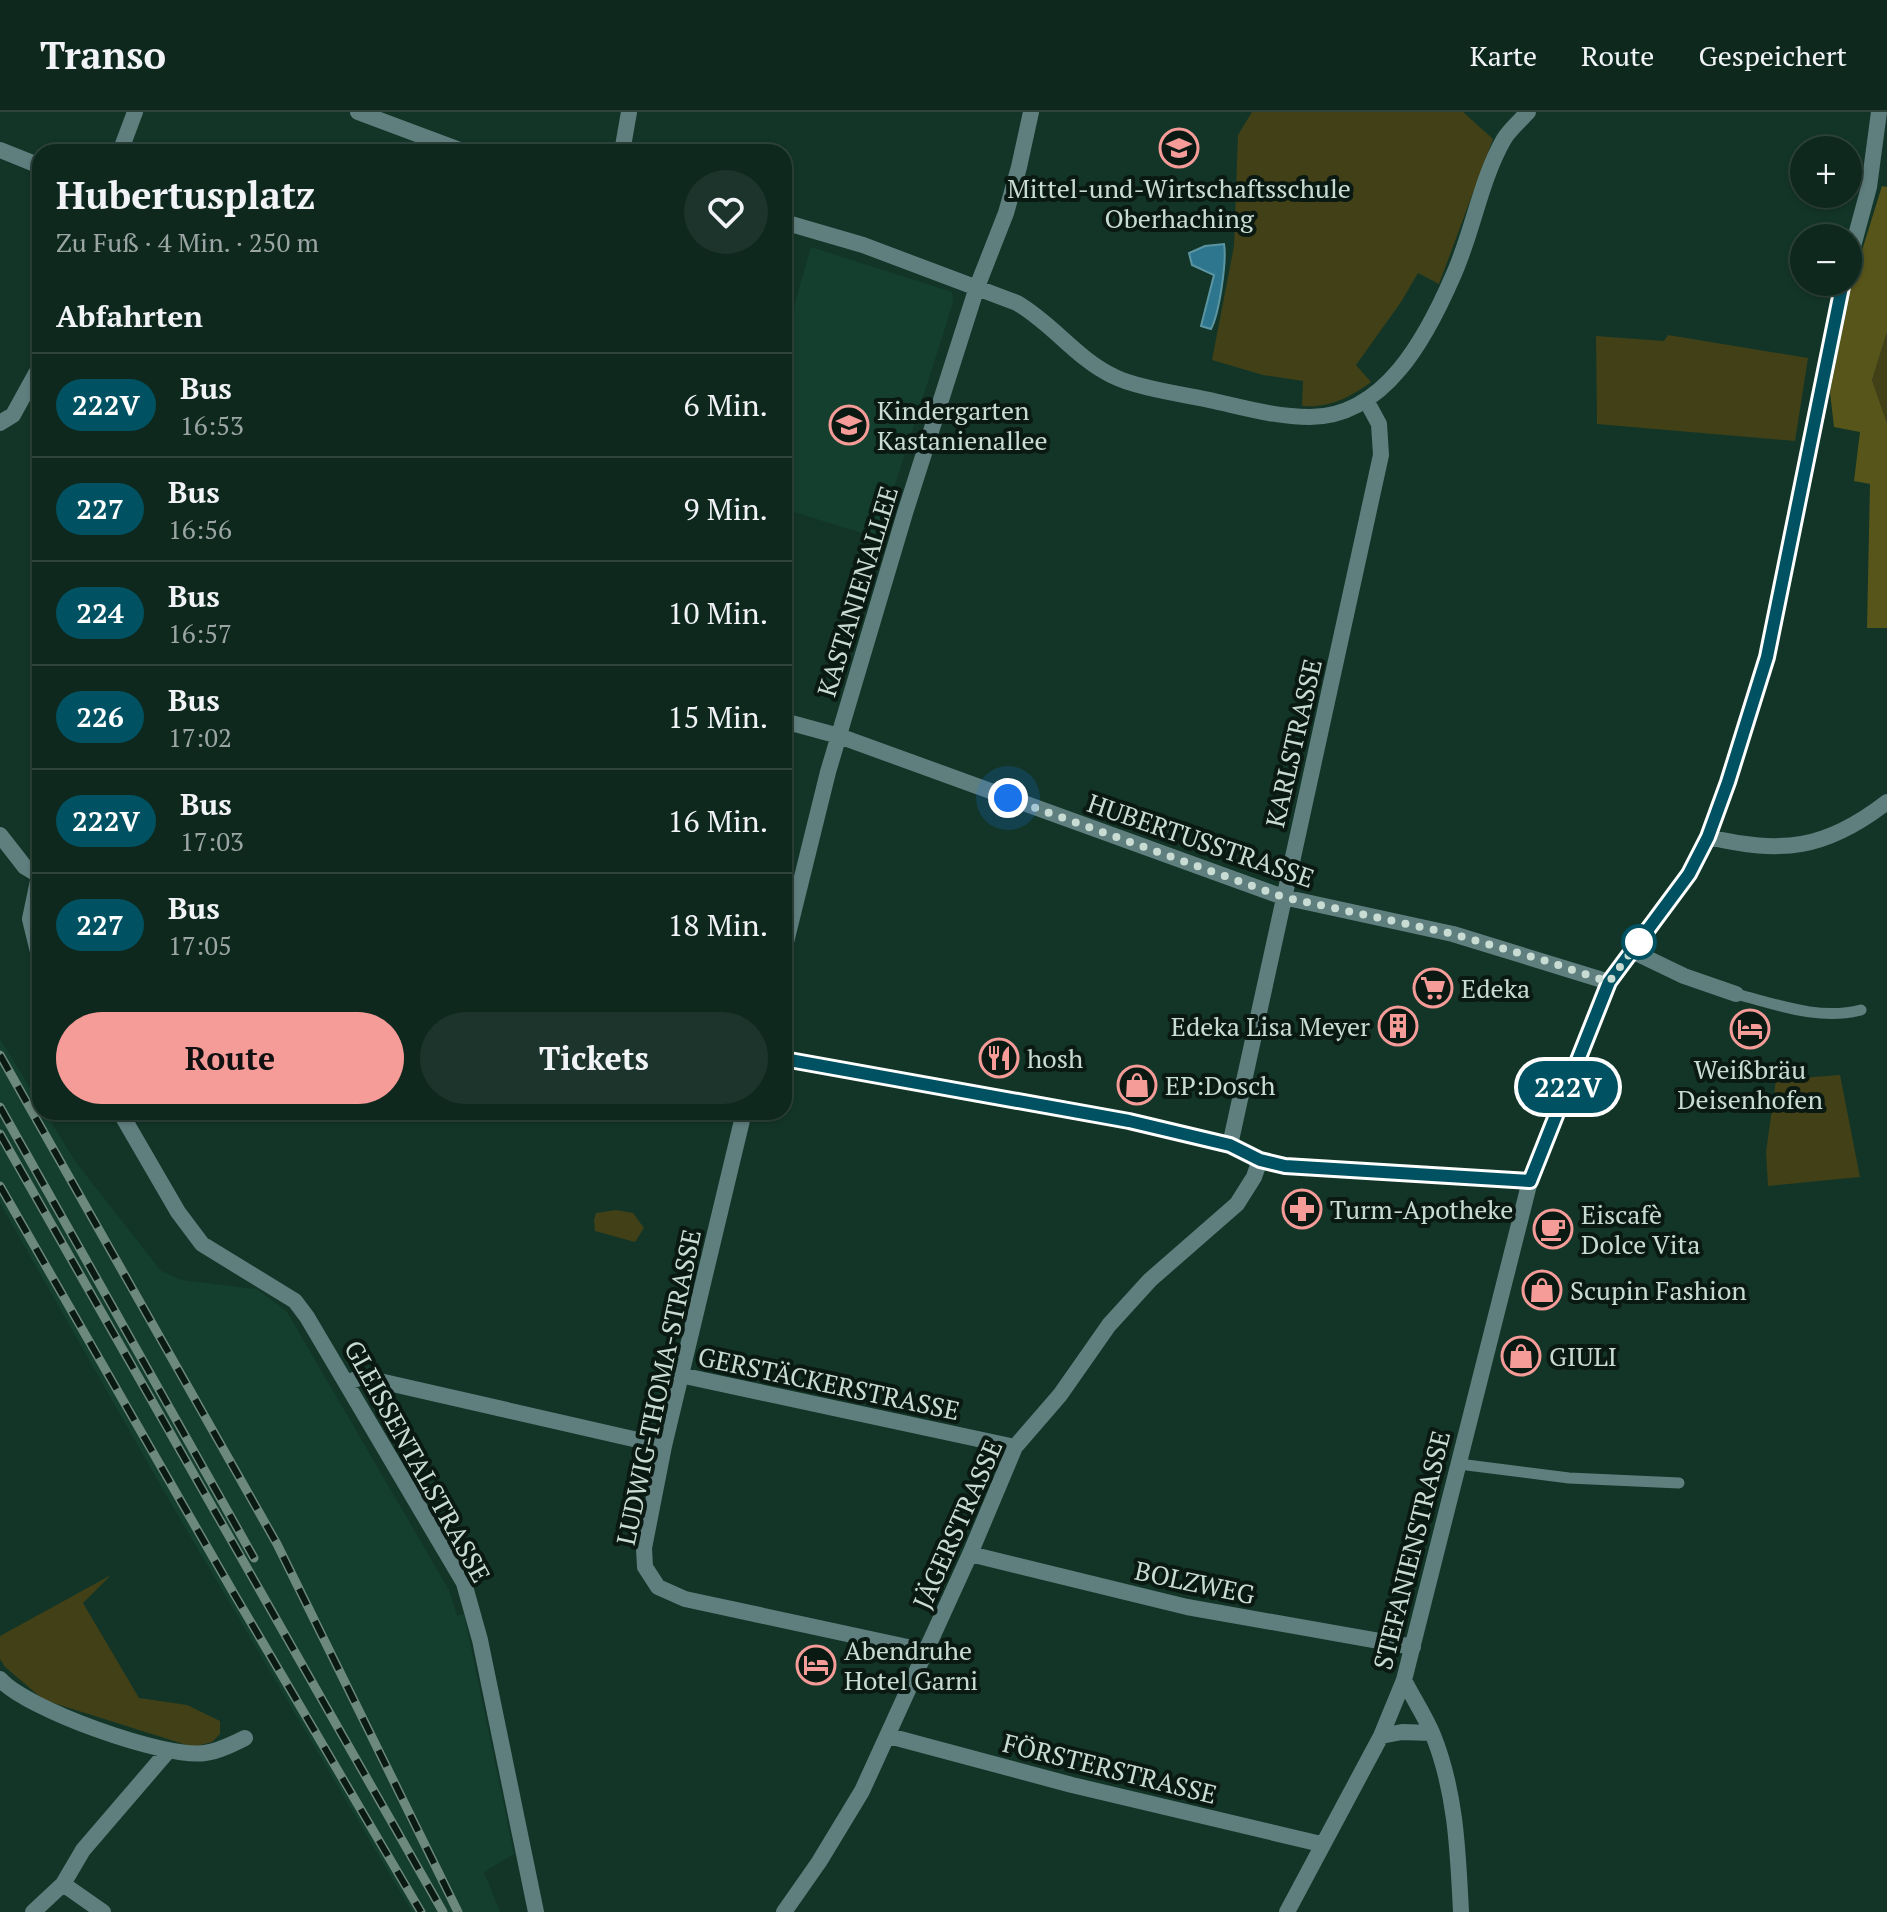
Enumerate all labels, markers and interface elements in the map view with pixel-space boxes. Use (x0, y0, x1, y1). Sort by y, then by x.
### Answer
text: Transo (40, 30, 166, 80)
text: Karte (1470, 37, 1537, 74)
text: Route (1581, 37, 1654, 74)
text: Gespeichert (1698, 37, 1847, 74)
school or university icon: Mittel-und-Wirtschaftsschule Oberhaching (1158, 127, 1200, 169)
map controls (1790, 136, 1862, 296)
button: + (1790, 136, 1862, 208)
text: Hubertusplatz (56, 170, 315, 220)
button: heart (684, 170, 768, 254)
place label: Mittel-und-Wirtschaftsschule Oberhaching (1007, 171, 1351, 235)
button: − (1790, 224, 1862, 296)
text: Zu Fuß · 4 Min. · 250 m (56, 225, 319, 259)
text: Abfahrten (56, 296, 203, 336)
text: Bus (180, 368, 232, 408)
text: 6 Min. (683, 385, 768, 425)
text: 222V (72, 386, 140, 423)
place label: Kindergarten Kastanienallee (877, 393, 1048, 457)
school or university icon: Kindergarten Kastanienallee (828, 404, 870, 446)
text: 16:53 (180, 408, 244, 442)
text: Bus (168, 472, 220, 512)
street label: KASTANIENALLEE (809, 482, 905, 700)
text: 9 Min. (683, 489, 768, 529)
text: 227 (76, 490, 124, 527)
text: 16:56 (168, 512, 232, 546)
text: Bus (168, 576, 220, 616)
text: 10 Min. (668, 593, 768, 633)
text: 224 (76, 594, 124, 631)
text: 16:57 (168, 616, 232, 650)
street label: KARLSTRASSE (1257, 655, 1329, 831)
text: Bus (168, 680, 220, 720)
text: 15 Min. (668, 697, 768, 737)
text: 226 (76, 698, 124, 735)
text: 17:02 (168, 720, 232, 754)
your location (988, 778, 1028, 818)
text: Bus (180, 784, 232, 824)
street label: HUBERTUSSTRASSE (1083, 785, 1319, 895)
text: 16 Min. (668, 801, 768, 841)
text: 222V (72, 802, 140, 839)
text: 17:03 (180, 824, 244, 858)
text: Bus (168, 888, 220, 928)
text: 18 Min. (668, 905, 768, 945)
text: 227 (76, 906, 124, 943)
unlabelled marker (1622, 925, 1656, 959)
text: 17:05 (168, 928, 232, 962)
supermarket icon: Edeka (1412, 967, 1454, 1009)
place label: Edeka (1461, 971, 1530, 1005)
building icon: Edeka Lisa Meyer (1377, 1005, 1419, 1047)
hotel icon: Weißbräu Deisenhofen (1729, 1008, 1771, 1050)
place label: Edeka Lisa Meyer (1171, 1009, 1370, 1043)
button: Route (56, 1012, 404, 1104)
button: Tickets (420, 1012, 768, 1104)
restaurant icon: hosh (978, 1037, 1020, 1079)
place label: hosh (1027, 1041, 1083, 1075)
place label: Weißbräu Deisenhofen (1677, 1052, 1823, 1116)
line badge: 222V (1512, 1061, 1624, 1113)
shop icon: EP:Dosch (1116, 1064, 1158, 1106)
place label: EP:Dosch (1165, 1068, 1276, 1102)
text: 222V (1534, 1068, 1602, 1105)
pharmacy icon: Turm-Apotheke (1281, 1188, 1323, 1230)
place label: Turm-Apotheke (1330, 1192, 1513, 1226)
place label: Eiscafè Dolce Vita (1581, 1197, 1700, 1261)
cafe icon: Eiscafè Dolce Vita (1532, 1208, 1574, 1250)
street label: LUDWIG-THOMA-STRASSE (608, 1226, 708, 1548)
shop icon: Scupin Fashion (1521, 1269, 1563, 1311)
place label: Scupin Fashion (1570, 1273, 1747, 1307)
street label: GLEISSENTALSTRASSE (337, 1334, 499, 1588)
shop icon: GIULI (1500, 1335, 1542, 1377)
street label: GERSTÄCKERSTRASSE (695, 1339, 963, 1427)
place label: GIULI (1549, 1339, 1617, 1373)
street label: STEFANIENSTRASSE (1365, 1427, 1457, 1673)
street label: JÄGERSTRASSE (904, 1434, 1010, 1614)
street label: BOLZWEG (1132, 1553, 1258, 1611)
place label: Abendruhe Hotel Garni (844, 1633, 978, 1697)
hotel icon: Abendruhe Hotel Garni (795, 1644, 837, 1686)
street label: FÖRSTERSTRASSE (1000, 1725, 1220, 1811)

